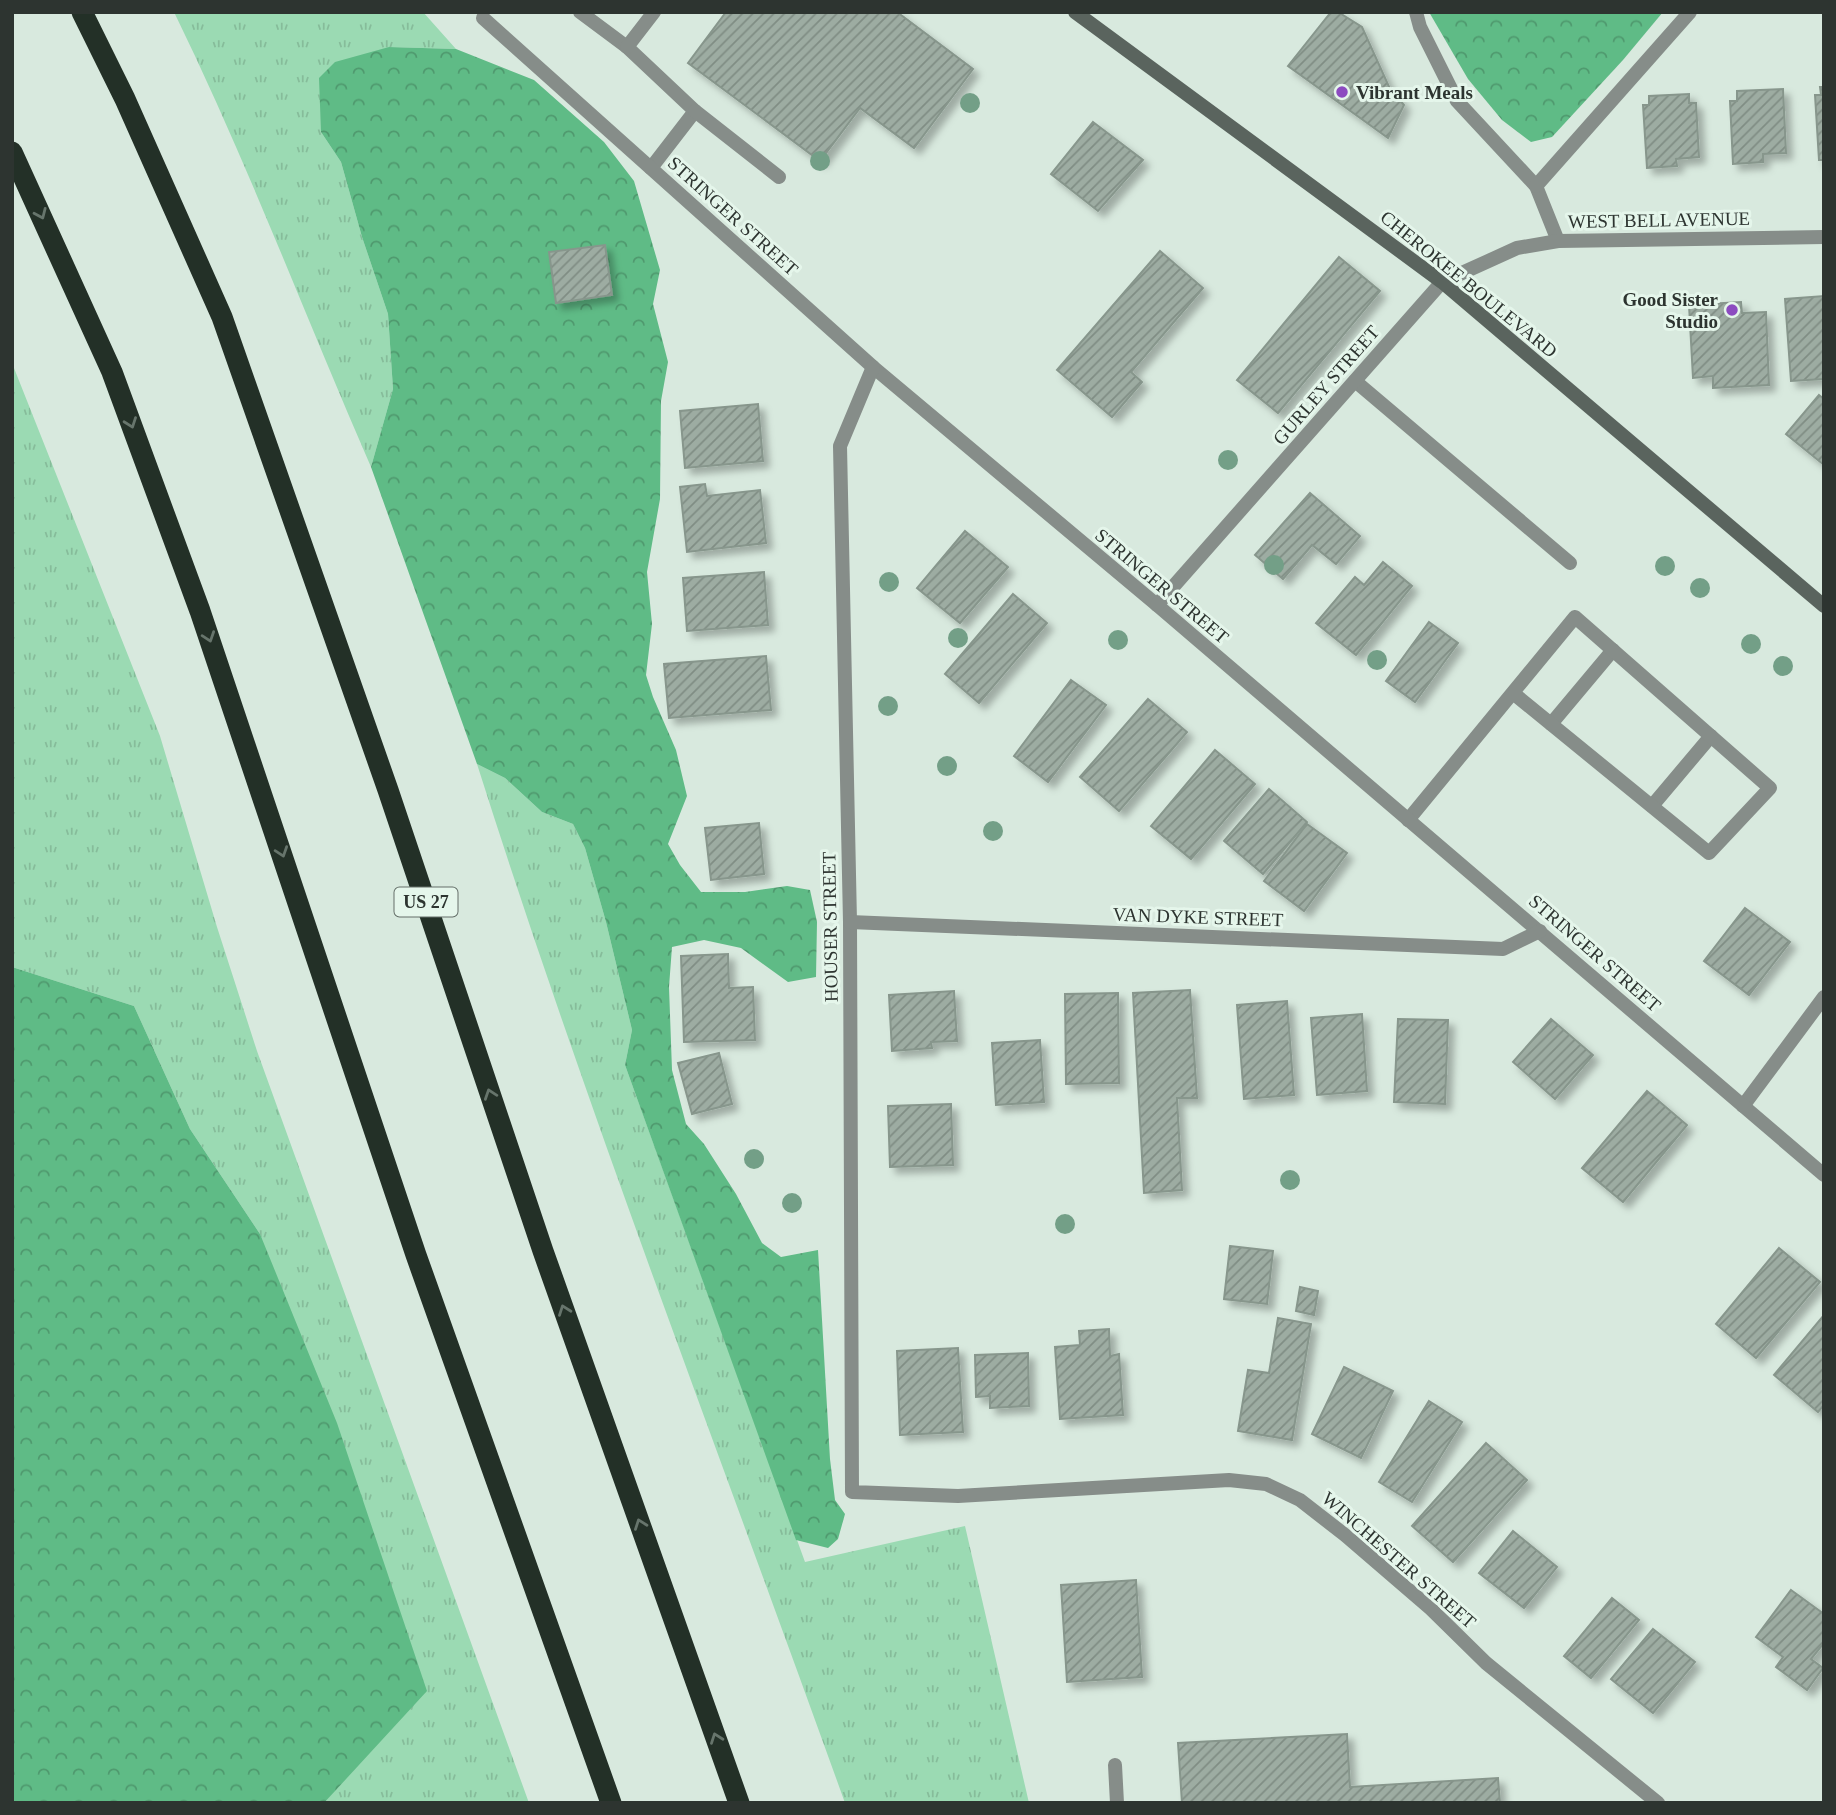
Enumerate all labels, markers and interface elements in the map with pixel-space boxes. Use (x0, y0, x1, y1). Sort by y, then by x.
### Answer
place label: Vibrant Meals (1356, 82, 1473, 103)
marker: Vibrant Meals (1334, 84, 1350, 100)
street label: STRINGER STREET (664, 152, 802, 280)
street label: CHEROKEE BOULEVARD (1377, 206, 1561, 362)
one-way arrow (33, 207, 47, 219)
street label: WEST BELL AVENUE (1568, 208, 1750, 232)
place label: Good Sister Studio (1622, 289, 1719, 332)
marker: Good Sister Studio (1724, 302, 1740, 318)
street label: GURLEY STREET (1269, 321, 1384, 449)
one-way arrow (123, 417, 137, 429)
street label: STRINGER STREET (1091, 524, 1233, 648)
one-way arrow (201, 630, 215, 642)
one-way arrow (273, 846, 288, 858)
street label: HOUSER STREET (818, 851, 842, 1002)
road number: US 27 (394, 888, 458, 917)
street label: STRINGER STREET (1525, 890, 1665, 1016)
street label: VAN DYKE STREET (1112, 904, 1284, 930)
one-way arrow (484, 1089, 498, 1101)
one-way arrow (558, 1304, 572, 1316)
street label: WINCHESTER STREET (1318, 1487, 1480, 1633)
one-way arrow (634, 1519, 648, 1531)
one-way arrow (710, 1733, 724, 1745)

